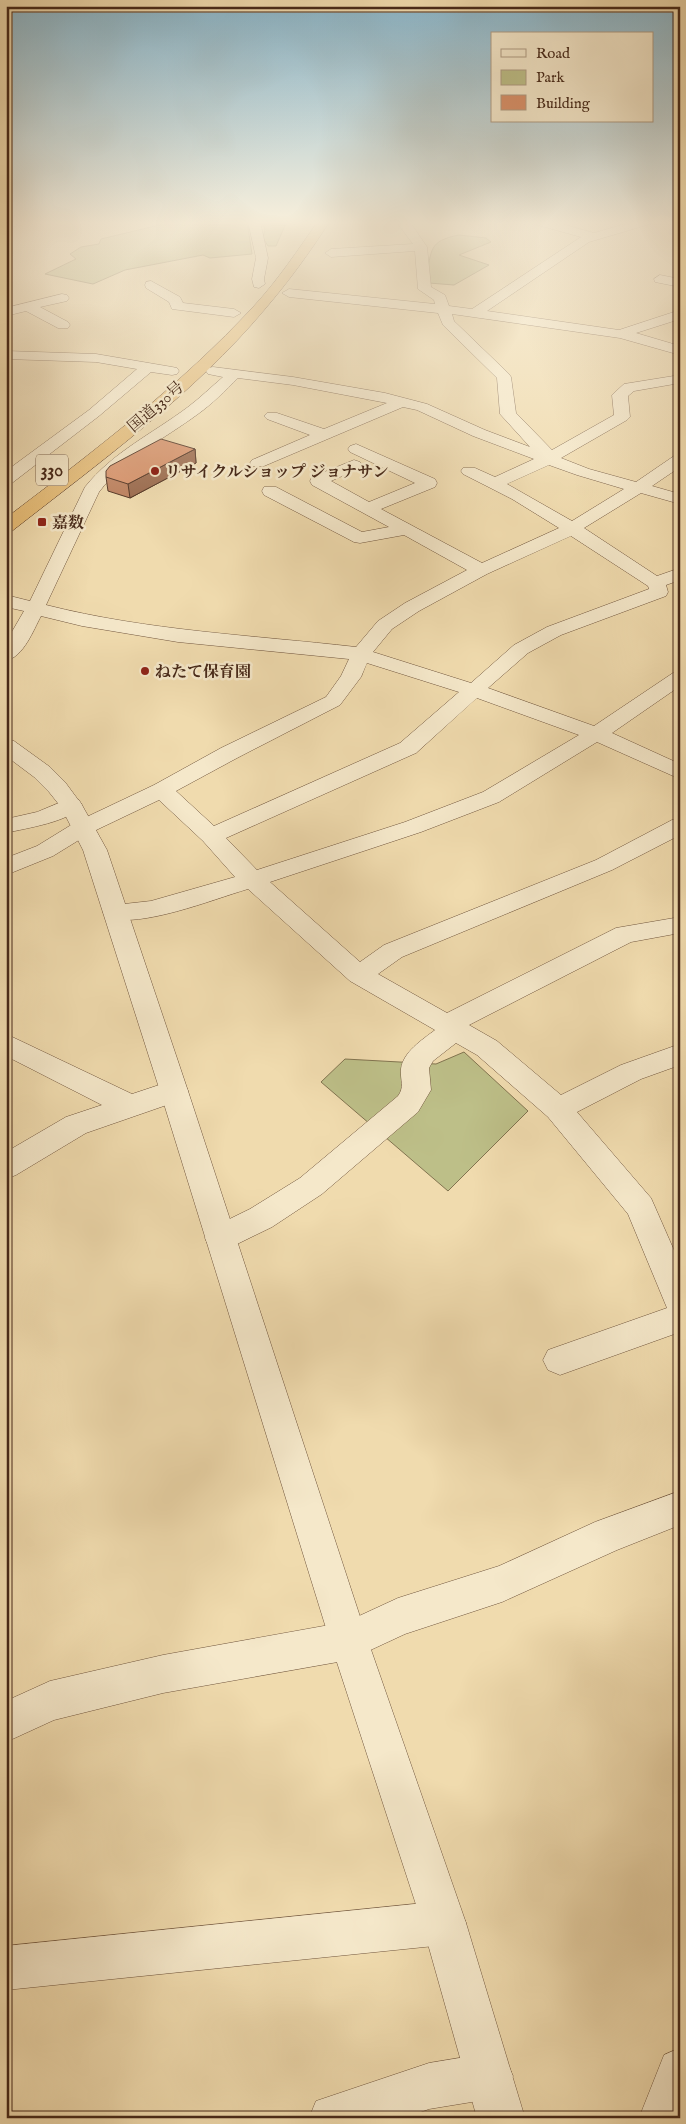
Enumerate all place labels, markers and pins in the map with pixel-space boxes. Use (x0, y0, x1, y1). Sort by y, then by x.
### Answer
place label: リサイクルショップ ジョナサン (165, 463, 388, 483)
marker: リサイクルショップ ジョナサン (149, 465, 161, 477)
place label: 嘉数 (52, 514, 84, 534)
marker: 嘉数 (36, 516, 48, 528)
place label: ねたて保育園 (155, 663, 251, 683)
marker: ねたて保育園 (139, 665, 151, 677)

